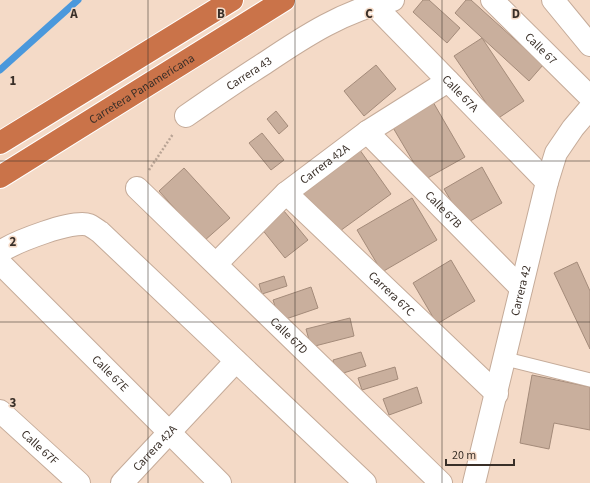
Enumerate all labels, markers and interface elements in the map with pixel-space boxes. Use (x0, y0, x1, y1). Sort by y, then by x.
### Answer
text: A (69, 5, 78, 23)
text: B (217, 5, 225, 23)
text: C (365, 5, 373, 23)
text: D (512, 5, 520, 23)
street label: Calle 67 (521, 29, 561, 69)
street label: Carretera Panamericana (86, 50, 198, 128)
street label: Carrera 43 (223, 53, 276, 95)
street label: Calle 67A (438, 71, 482, 116)
text: 1 (10, 72, 17, 90)
street label: Carrera 42A (297, 140, 354, 189)
street label: Calle 67B (421, 187, 466, 232)
text: 2 (10, 233, 17, 251)
street label: Carrera 42 (507, 264, 535, 318)
street label: Carrera 67C (364, 268, 418, 320)
street label: Calle 67D (266, 314, 311, 358)
street label: Calle 67E (88, 352, 132, 396)
text: 3 (10, 394, 17, 412)
street label: Carrera 42A (129, 421, 181, 475)
street label: Calle 67F (17, 426, 62, 469)
scale bar (446, 441, 514, 467)
text: 20 m (452, 447, 476, 464)

